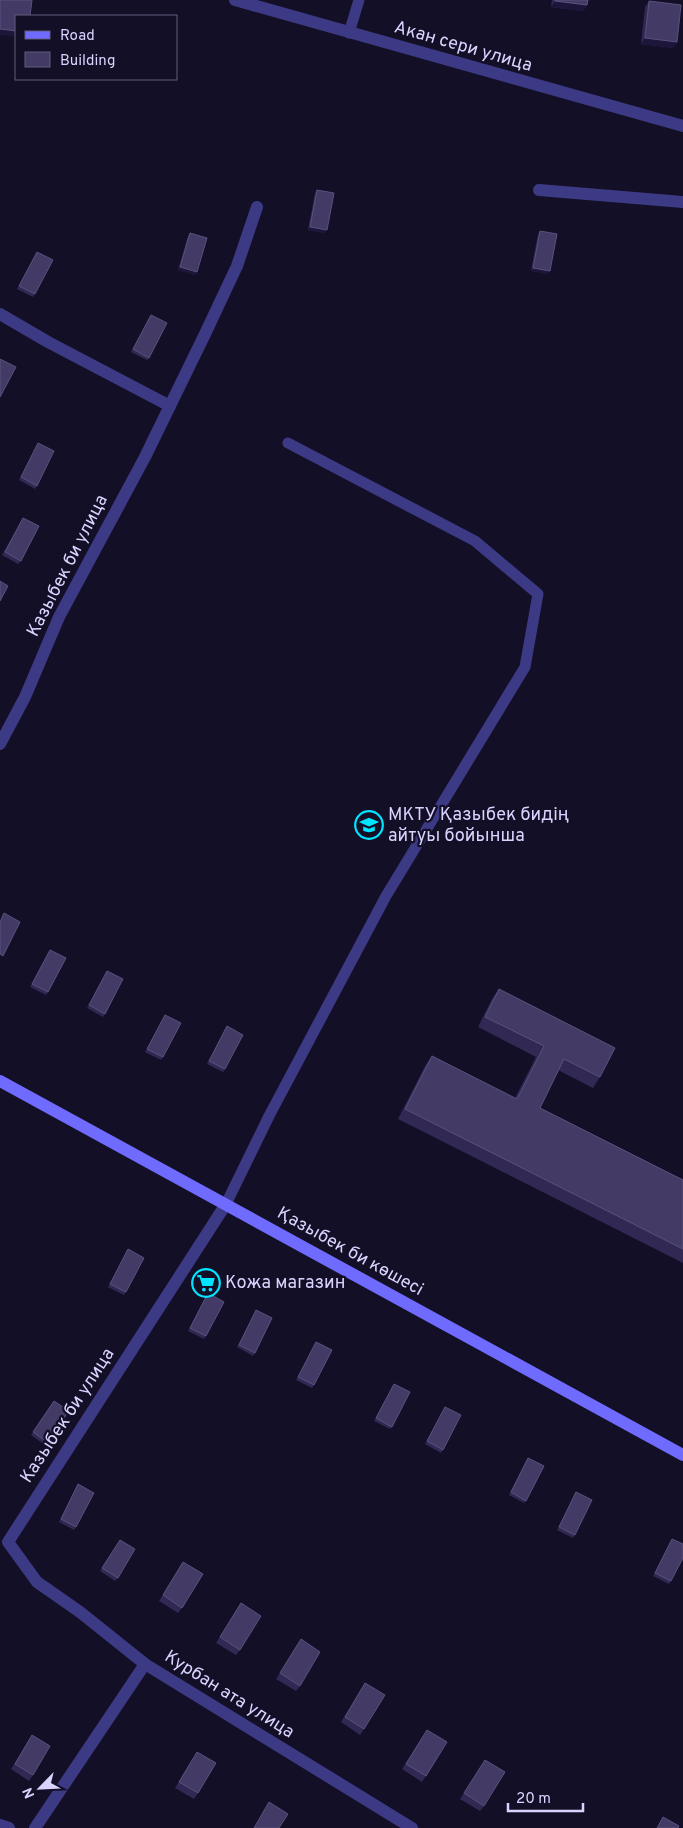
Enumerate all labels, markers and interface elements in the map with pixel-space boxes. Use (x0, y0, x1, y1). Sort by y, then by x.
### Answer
legend (15, 15, 178, 80)
street label: Акан сери улица (391, 16, 535, 78)
text: Road (60, 27, 95, 46)
text: Building (60, 52, 115, 71)
street label: Казыбек би улица (22, 491, 114, 641)
place label: МКТУ Қазыбек бидің айтуы бойынша (388, 804, 569, 848)
school or university icon: МКТУ Қазыбек бидің айтуы бойынша (354, 810, 384, 840)
street label: Қазыбек би көшесі (273, 1202, 427, 1302)
supermarket icon: Кожа магазин (191, 1268, 221, 1298)
place label: Кожа магазин (225, 1272, 345, 1295)
street label: Казыбек би улица (16, 1344, 120, 1488)
street label: Курбан ата улица (160, 1646, 298, 1744)
north arrow (15, 1763, 65, 1813)
scale bar (508, 1780, 583, 1812)
text: N (20, 1785, 39, 1801)
text: 20 m (516, 1790, 551, 1809)

